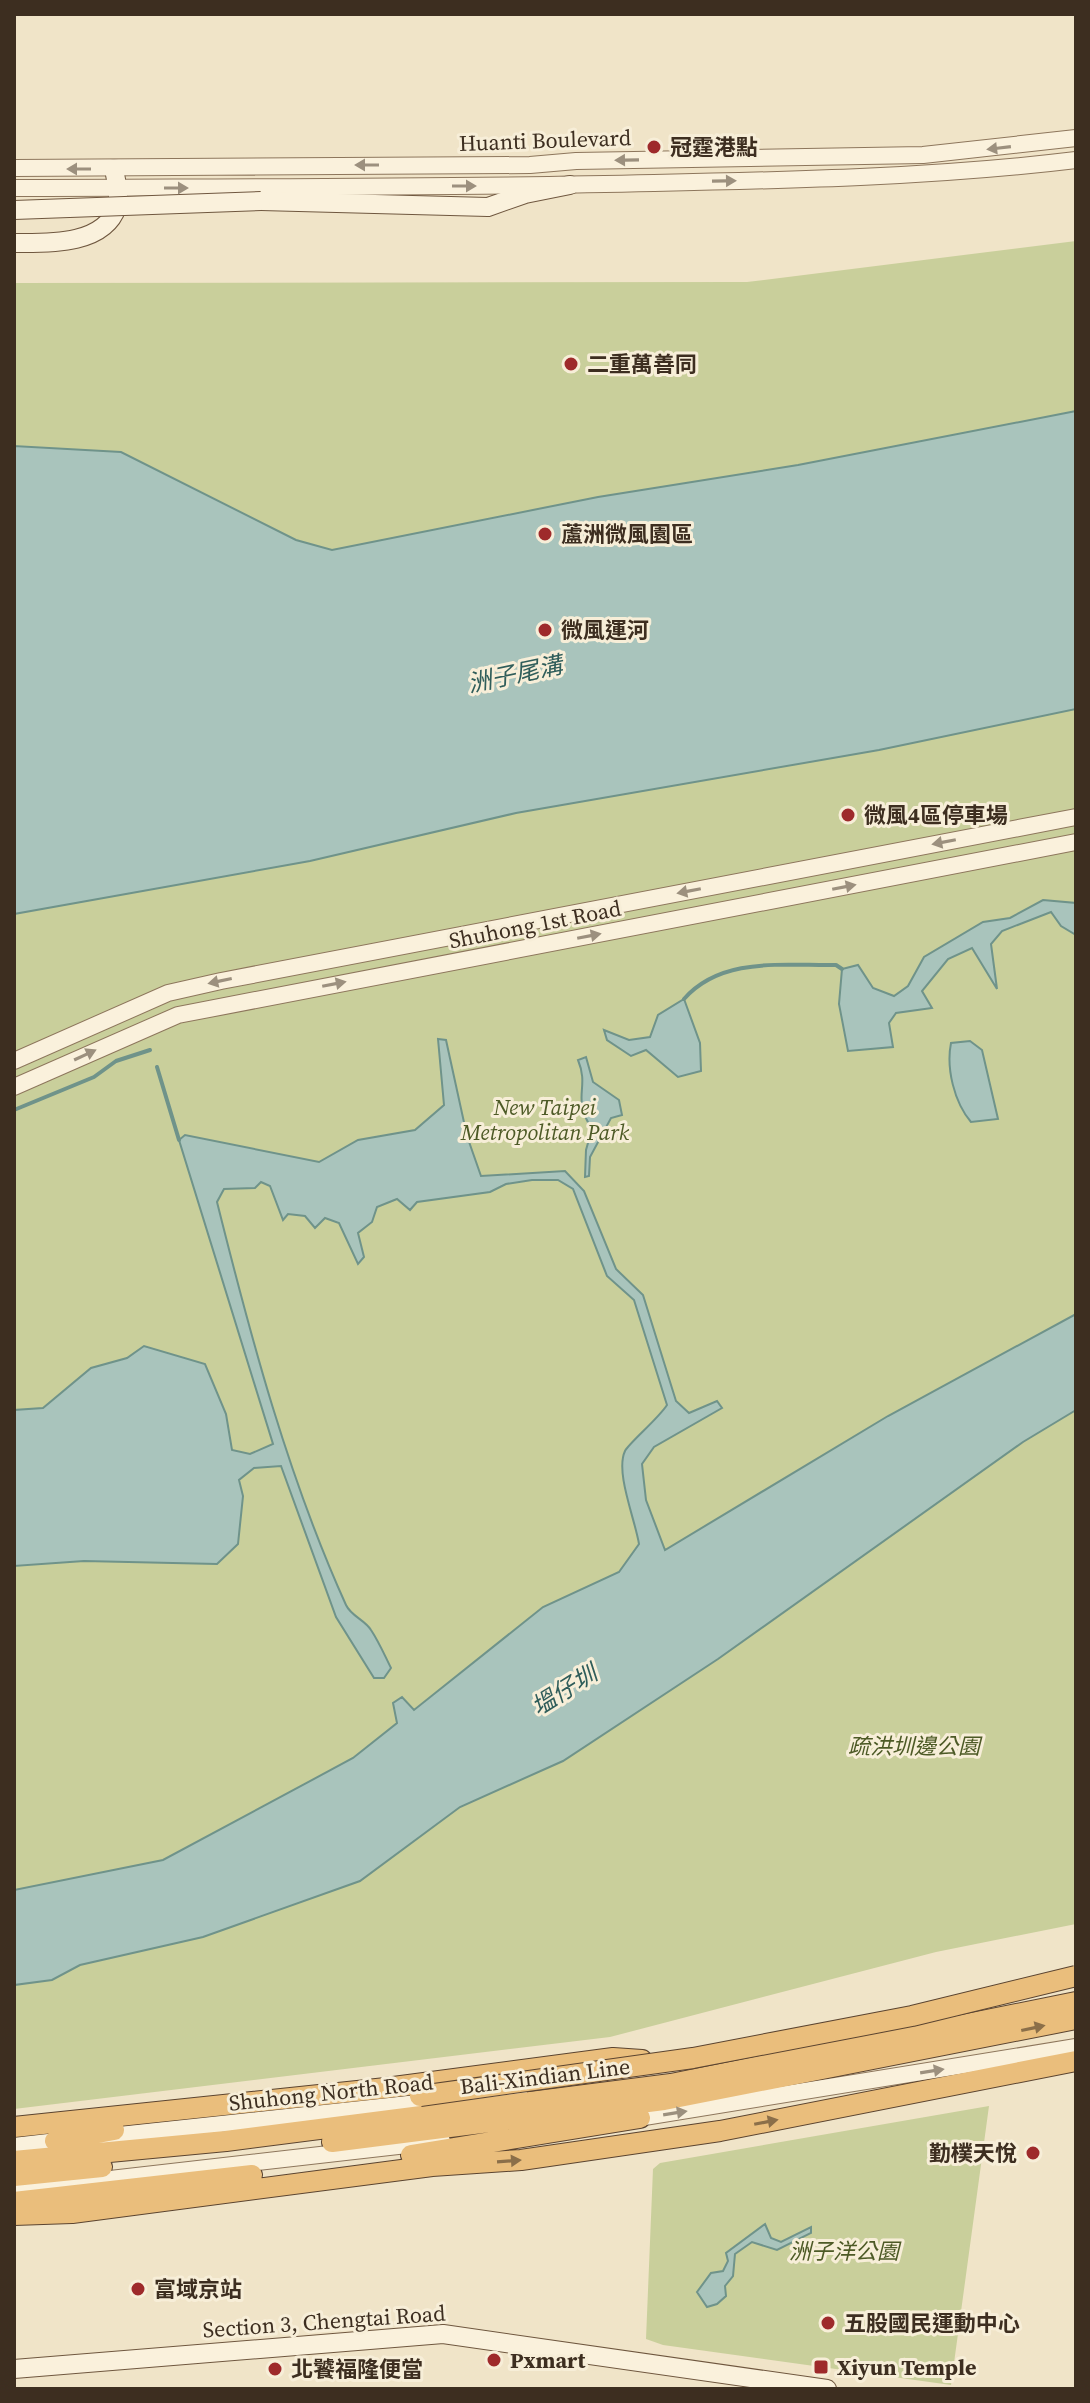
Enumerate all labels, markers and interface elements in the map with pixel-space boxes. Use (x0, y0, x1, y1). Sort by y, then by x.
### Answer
street label: Huanti Boulevard (458, 122, 632, 158)
place label: 冠霆港點 (670, 132, 758, 162)
marker: 冠霆港點 (645, 138, 663, 156)
one-way arrow (986, 141, 1011, 154)
one-way arrow (614, 154, 639, 166)
one-way arrow (354, 159, 379, 171)
one-way arrow (66, 163, 91, 175)
one-way arrow (712, 175, 737, 188)
one-way arrow (452, 180, 477, 192)
one-way arrow (164, 182, 189, 194)
place label: 二重萬善同 (587, 349, 697, 379)
marker: 二重萬善同 (562, 355, 580, 373)
place label: 蘆洲微風園區 (561, 519, 693, 549)
marker: 蘆洲微風園區 (536, 525, 554, 543)
place label: 微風運河 (561, 615, 649, 645)
marker: 微風運河 (536, 621, 554, 639)
water label: 洲子尾溝 (465, 647, 568, 700)
place label: 微風4區停車場 (864, 800, 1008, 830)
marker: 微風4區停車場 (839, 806, 857, 824)
one-way arrow (932, 836, 957, 848)
one-way arrow (832, 880, 857, 892)
one-way arrow (676, 885, 701, 898)
street label: Shuhong 1st Road (446, 892, 624, 955)
one-way arrow (577, 929, 602, 941)
one-way arrow (208, 976, 233, 988)
one-way arrow (321, 978, 346, 990)
one-way arrow (73, 1048, 97, 1062)
park label: New Taipei Metropolitan Park (460, 1092, 630, 1147)
water label: 塭仔圳 (525, 1655, 606, 1723)
park label: 疏洪圳邊公園 (848, 1731, 983, 1761)
one-way arrow (1020, 2022, 1045, 2034)
street label: Bali-Xindian Line (458, 2051, 632, 2101)
one-way arrow (920, 2064, 945, 2077)
street label: Shuhong North Road (227, 2066, 435, 2118)
one-way arrow (663, 2106, 688, 2118)
one-way arrow (754, 2115, 779, 2127)
place label: 勤樸天悅 (929, 2138, 1017, 2168)
marker: 勤樸天悅 (1024, 2144, 1042, 2162)
one-way arrow (497, 2154, 522, 2167)
park label: 洲子洋公園 (789, 2236, 902, 2266)
place label: 富域京站 (154, 2274, 242, 2304)
marker: 富域京站 (129, 2280, 147, 2298)
street label: Section 3, Chengtai Road (202, 2298, 447, 2344)
place label: 五股國民運動中心 (844, 2308, 1020, 2338)
marker: 五股國民運動中心 (819, 2314, 837, 2332)
place label: Pxmart (510, 2345, 586, 2375)
marker: Pxmart (485, 2351, 503, 2369)
place label: Xiyun Temple (837, 2352, 977, 2382)
place label: 北饕福隆便當 (291, 2354, 423, 2384)
marker: Xiyun Temple (812, 2358, 830, 2376)
marker: 北饕福隆便當 (266, 2360, 284, 2378)

